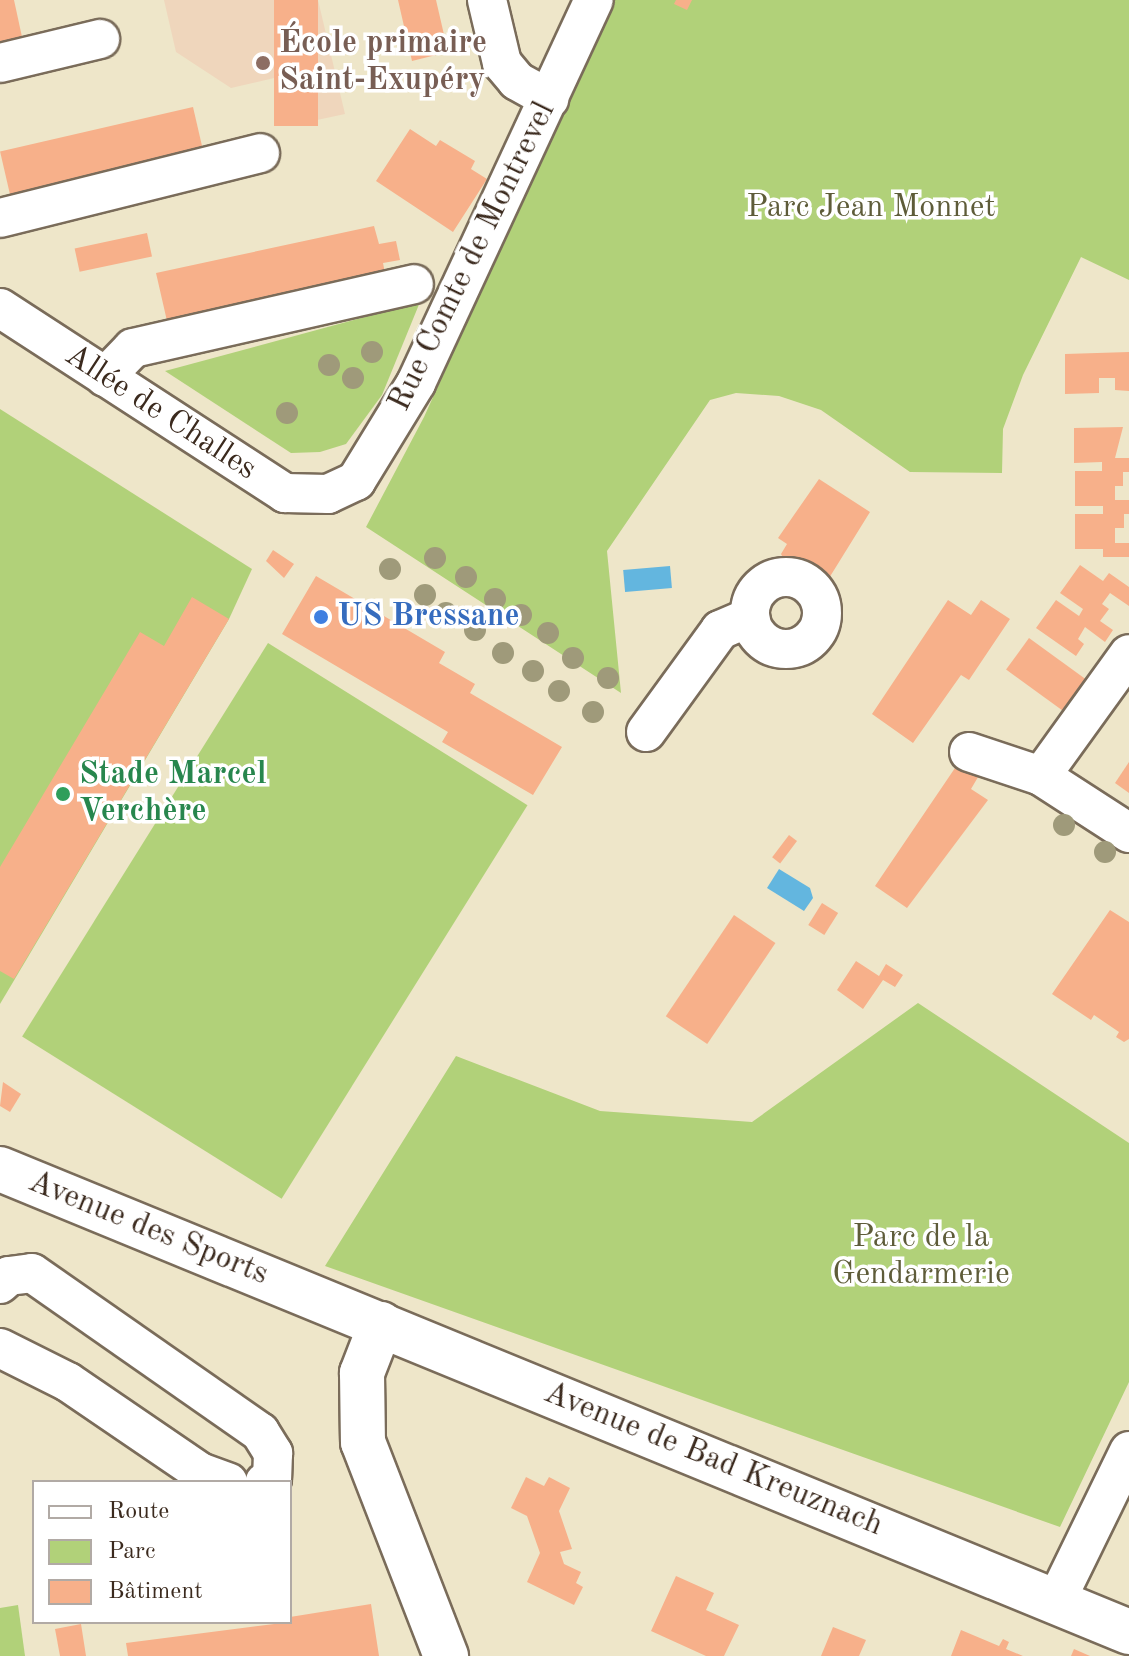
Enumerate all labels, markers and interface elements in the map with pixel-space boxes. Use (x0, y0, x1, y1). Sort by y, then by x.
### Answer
place label: École primaire Saint-Exupéry (279, 26, 487, 101)
marker: École primaire Saint-Exupéry (254, 54, 272, 72)
street label: Rue Comte de Montrevel (381, 96, 565, 418)
park label: Parc Jean Monnet (746, 189, 996, 227)
street label: Allée de Challes (57, 337, 263, 489)
place label: US Bressane (337, 598, 520, 636)
marker: US Bressane (312, 608, 330, 626)
place label: Stade Marcel Verchère (79, 757, 267, 832)
marker: Stade Marcel Verchère (54, 785, 72, 803)
street label: Avenue des Sports (22, 1163, 274, 1295)
park label: Parc de la Gendarmerie (832, 1220, 1010, 1295)
street label: Avenue de Bad Kreuznach (538, 1374, 888, 1546)
legend (32, 1480, 292, 1624)
text: Route (108, 1500, 169, 1524)
text: Parc (108, 1540, 155, 1564)
text: Bâtiment (108, 1580, 203, 1604)

